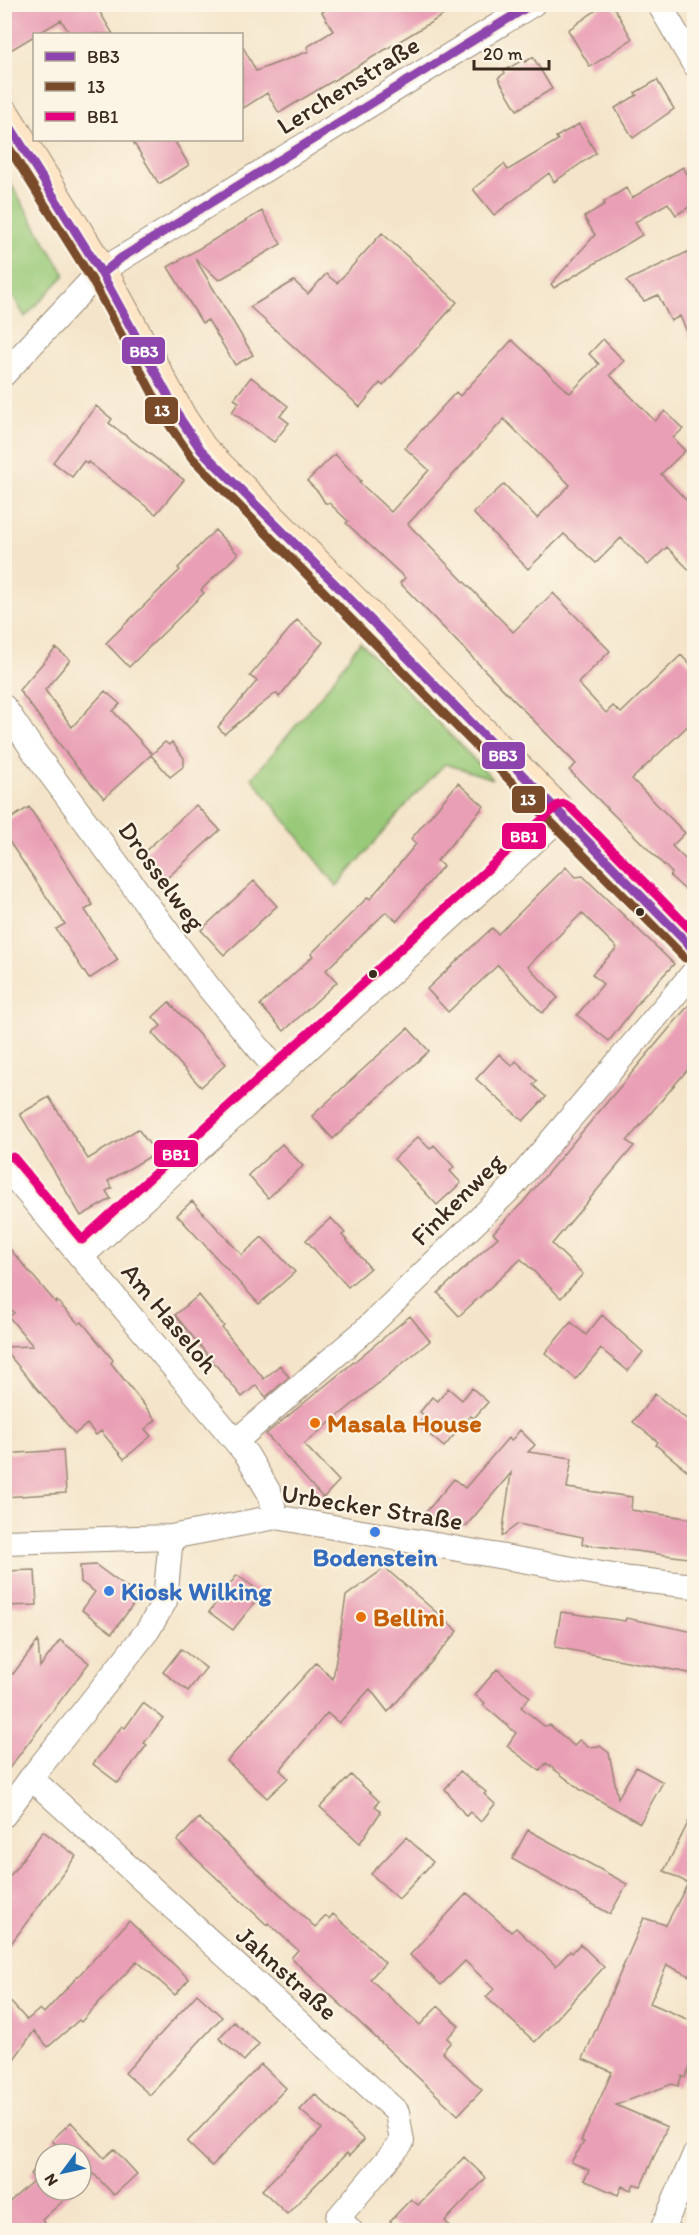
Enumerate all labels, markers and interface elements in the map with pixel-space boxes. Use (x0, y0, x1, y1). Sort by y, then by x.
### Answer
street label: Lerchenstraße (271, 28, 425, 142)
legend (33, 33, 243, 141)
scale bar (474, 33, 549, 71)
text: 20 m (483, 43, 523, 65)
text: BB3 (87, 46, 120, 68)
text: 13 (87, 76, 105, 98)
text: BB1 (87, 106, 118, 128)
line badge: BB3 (121, 336, 166, 365)
text: BB3 (129, 342, 159, 361)
line badge: 13 (144, 396, 179, 425)
text: 13 (154, 401, 170, 420)
line badge: BB3 (481, 741, 526, 770)
text: BB3 (488, 746, 518, 765)
line badge: 13 (511, 785, 546, 814)
text: 13 (520, 790, 536, 809)
street label: Drosselweg (112, 815, 213, 937)
line badge: BB1 (501, 822, 547, 850)
text: BB1 (510, 827, 539, 846)
unlabelled marker (634, 906, 646, 918)
unlabelled marker (367, 968, 379, 980)
line badge: BB1 (153, 1139, 199, 1168)
text: BB1 (162, 1145, 191, 1164)
street label: Finkenweg (404, 1145, 511, 1252)
street label: Am Haseloh (115, 1256, 225, 1380)
place label: Masala House (327, 1407, 482, 1439)
marker: Masala House (308, 1416, 322, 1430)
street label: Urbecker Straße (279, 1477, 465, 1537)
marker: Bodenstein (368, 1525, 382, 1539)
place label: Bodenstein (312, 1541, 438, 1573)
place label: Kiosk Wilking (121, 1575, 272, 1607)
marker: Kiosk Wilking (102, 1584, 116, 1598)
place label: Bellini (373, 1601, 445, 1633)
marker: Bellini (354, 1610, 368, 1624)
street label: Jahnstraße (229, 1919, 345, 2027)
north arrow (33, 2142, 93, 2202)
text: N (40, 2170, 62, 2190)

